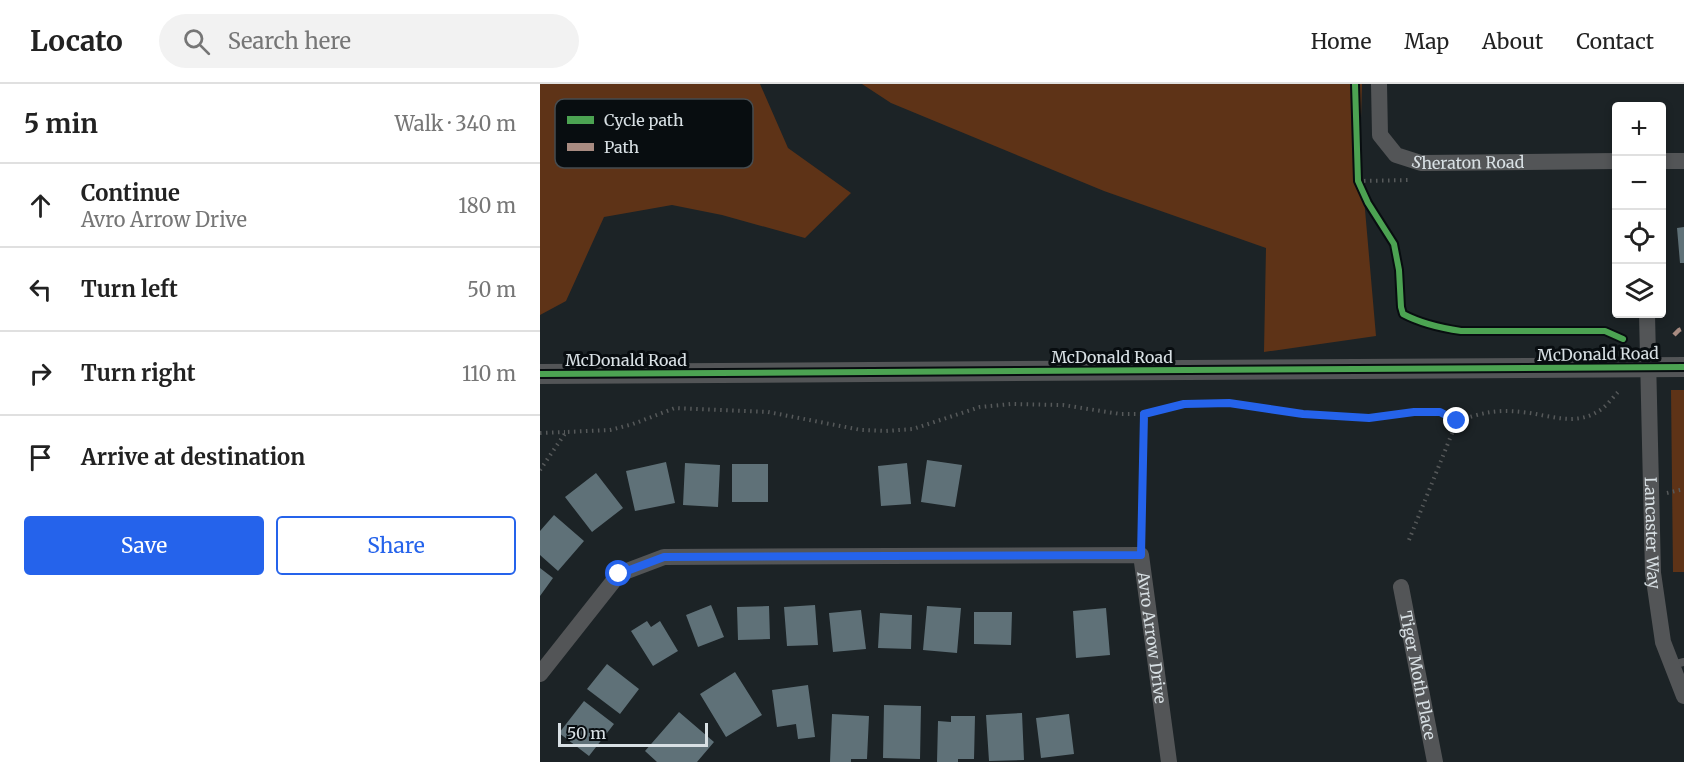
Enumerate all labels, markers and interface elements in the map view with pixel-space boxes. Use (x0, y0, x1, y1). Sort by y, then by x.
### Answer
search box (159, 14, 579, 68)
text: Locato (30, 23, 123, 59)
icon: search (180, 25, 213, 58)
text: Search here (228, 27, 351, 55)
text: Home (1311, 28, 1371, 55)
text: Map (1404, 28, 1449, 55)
text: About (1482, 28, 1543, 55)
text: Contact (1576, 28, 1654, 55)
legend (555, 99, 753, 168)
map controls (1612, 102, 1666, 318)
button: + (1612, 102, 1666, 156)
text: 5 min (24, 107, 98, 140)
text: Cycle path (604, 110, 684, 130)
text: Walk · 340 m (395, 111, 516, 136)
text: Path (604, 137, 640, 157)
street label: Sheraton Road (1409, 151, 1525, 173)
button: − (1612, 156, 1666, 210)
text: Continue (81, 179, 180, 207)
icon: ahead (24, 189, 57, 222)
text: 180 m (458, 193, 516, 218)
text: Avro Arrow Drive (81, 207, 247, 232)
button: locate (1612, 210, 1666, 264)
button: layers (1612, 264, 1666, 318)
icon: left (24, 273, 57, 306)
text: Turn left (81, 275, 178, 303)
text: 50 m (467, 277, 516, 302)
street label: McDonald Road (1537, 343, 1659, 365)
street label: McDonald Road (1051, 347, 1173, 367)
street label: McDonald Road (565, 350, 687, 370)
icon: right (24, 357, 57, 390)
text: Turn right (81, 359, 195, 387)
text: 110 m (462, 361, 516, 386)
route end (1443, 407, 1469, 433)
icon: arrive (24, 441, 57, 474)
text: Arrive at destination (81, 443, 305, 471)
street label: Lancaster Way (1641, 477, 1665, 591)
button: Save (24, 516, 264, 575)
button: Share (276, 516, 516, 575)
route start (605, 560, 631, 586)
street label: Avro Arrow Drive (1133, 569, 1171, 705)
street label: Tiger Moth Place (1396, 609, 1440, 741)
scale bar (558, 720, 708, 748)
text: 50 m (567, 723, 606, 743)

